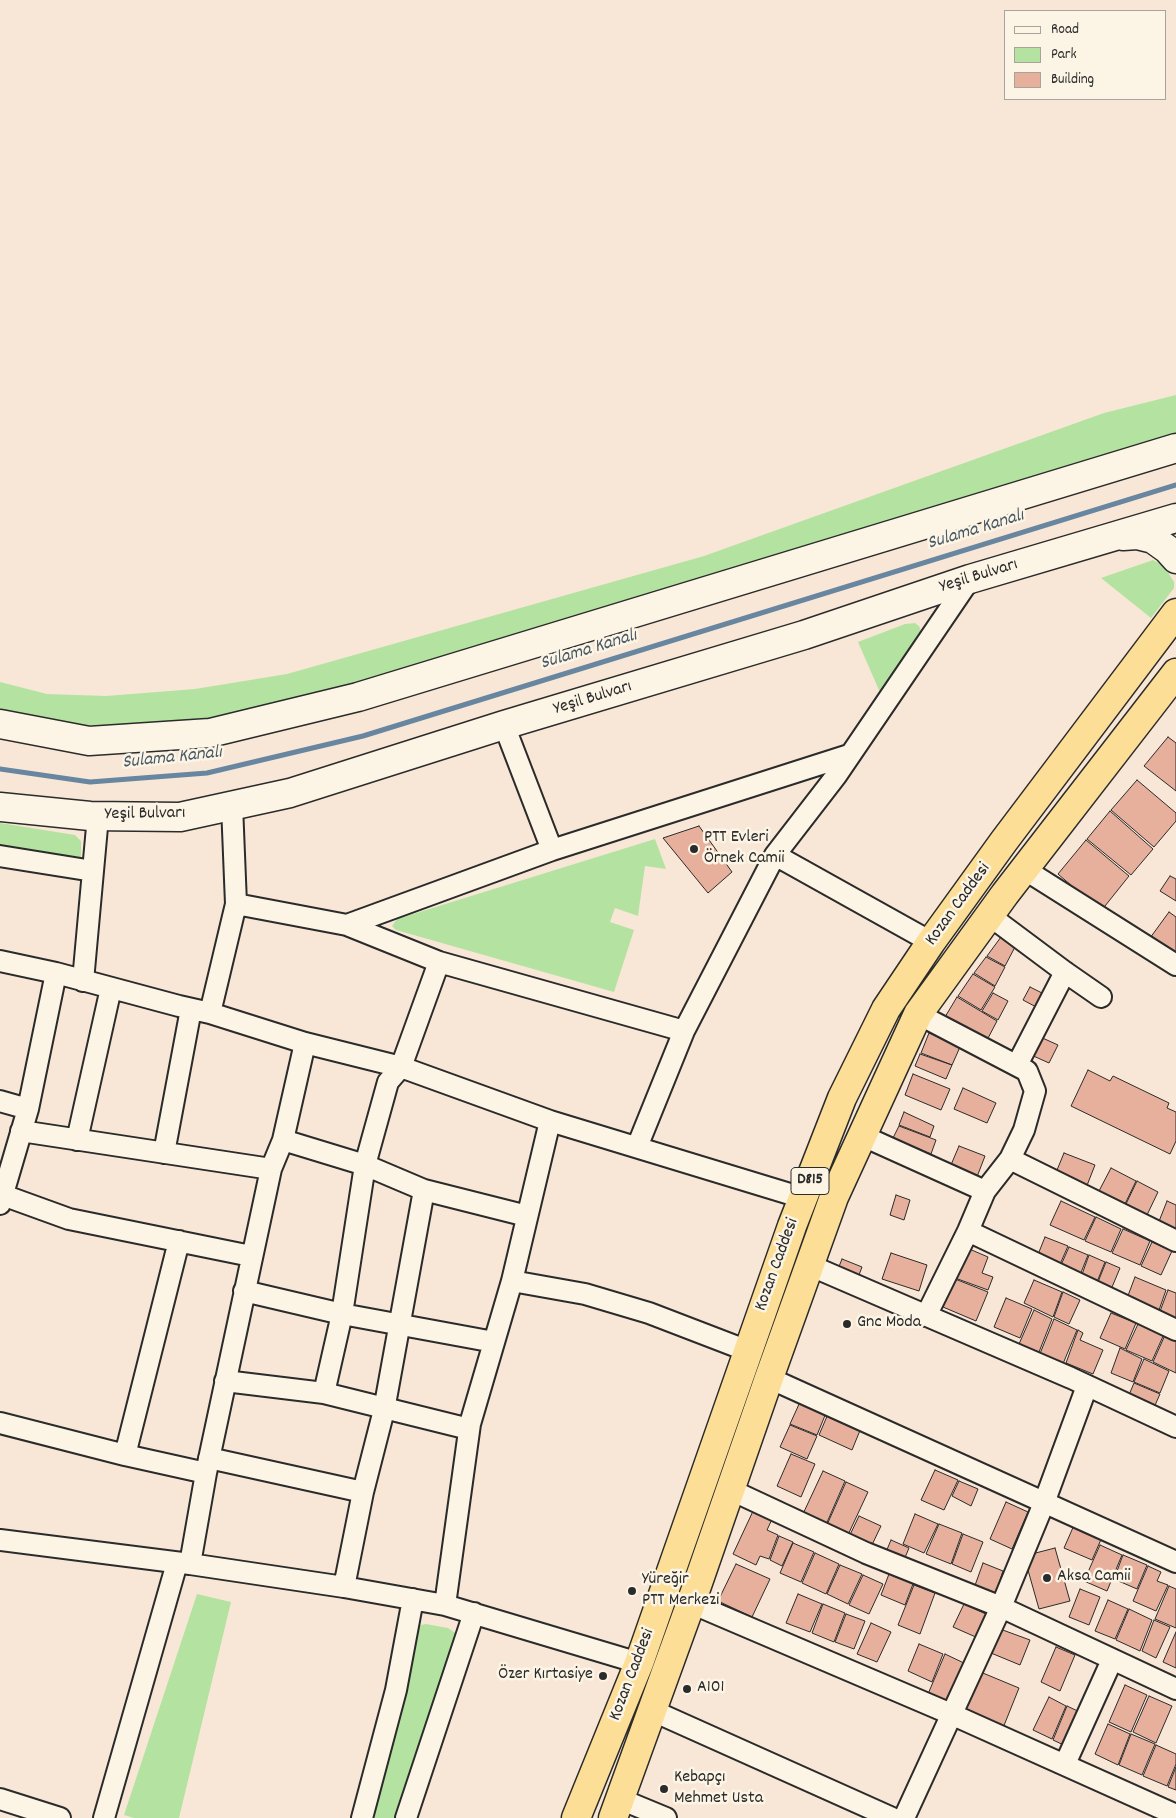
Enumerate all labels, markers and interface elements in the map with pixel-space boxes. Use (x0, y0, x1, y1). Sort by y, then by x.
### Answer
legend (1004, 10, 1166, 100)
text: Road (1051, 19, 1079, 41)
text: Park (1051, 44, 1077, 66)
text: Building (1051, 69, 1094, 91)
water label: Sulama Kanalı (925, 506, 1027, 556)
street label: Yeşil Bulvarı (937, 555, 1021, 599)
water label: Sulama Kanalı (538, 626, 640, 676)
street label: Yeşil Bulvarı (551, 677, 635, 721)
water label: Sulama Kanalı (121, 742, 223, 776)
street label: Yeşil Bulvarı (105, 803, 185, 827)
place label: PTT Evleri Örnek Camii (704, 828, 784, 871)
marker: PTT Evleri Örnek Camii (688, 843, 700, 855)
street label: Kozan Caddesi (922, 859, 996, 951)
road number: D815 (791, 1168, 829, 1194)
street label: Kozan Caddesi (751, 1216, 805, 1314)
place label: Gnc Moda (857, 1313, 921, 1335)
marker: Gnc Moda (841, 1318, 853, 1330)
place label: Aksa Camii (1057, 1567, 1131, 1589)
place label: Yüreğir PTT Merkezi (642, 1570, 719, 1612)
marker: Aksa Camii (1041, 1572, 1053, 1584)
marker: Yüreğir PTT Merkezi (626, 1585, 638, 1597)
street label: Kozan Caddesi (606, 1626, 660, 1724)
place label: Özer Kırtasiye (498, 1665, 593, 1687)
marker: Özer Kırtasiye (597, 1670, 609, 1682)
place label: A101 (697, 1678, 725, 1700)
marker: A101 (681, 1683, 693, 1695)
place label: Kebapçı Mehmet Usta (674, 1768, 763, 1810)
marker: Kebapçı Mehmet Usta (658, 1783, 670, 1795)

